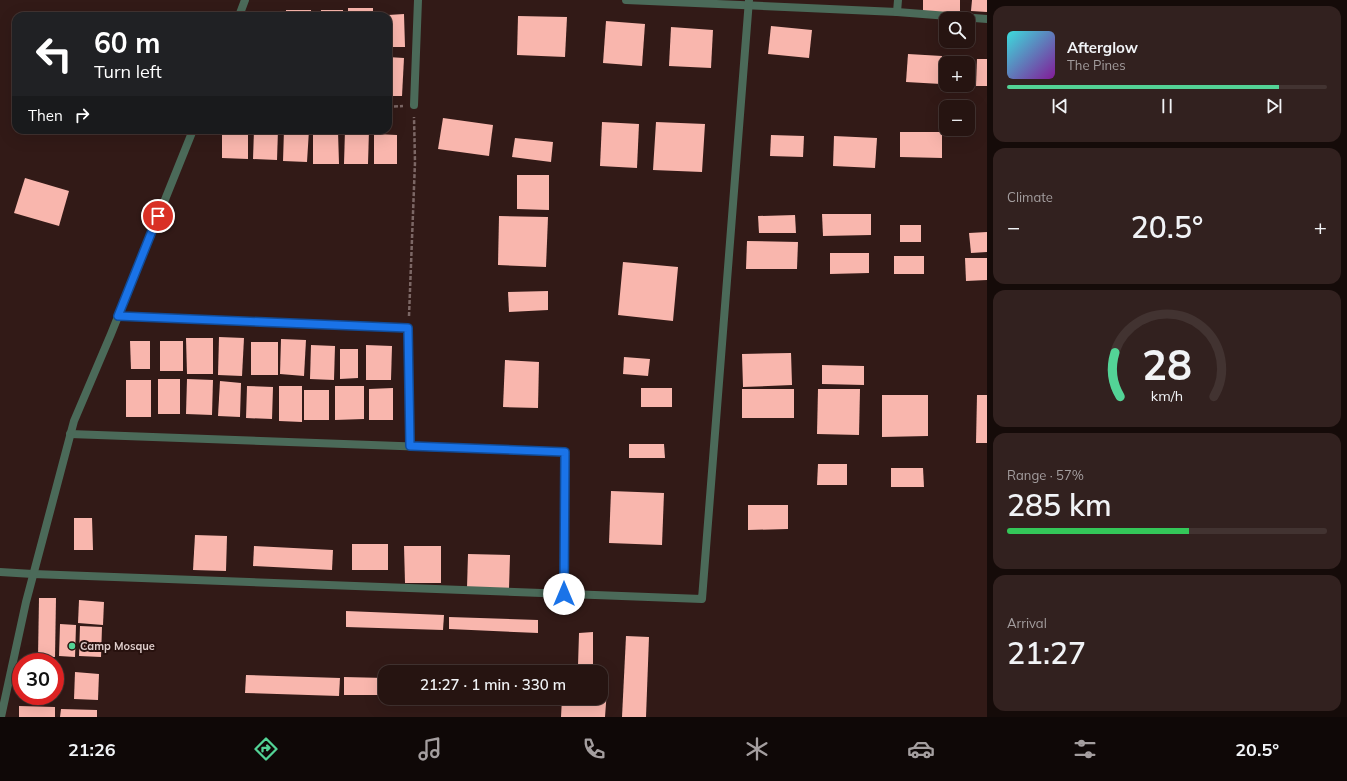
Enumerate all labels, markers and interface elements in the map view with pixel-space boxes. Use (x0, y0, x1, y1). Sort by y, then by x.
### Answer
map controls (939, 12, 975, 136)
button: search (939, 12, 975, 48)
text: 60 m (94, 25, 160, 60)
icon: left (28, 28, 80, 80)
text: Afterglow (1067, 38, 1138, 57)
button: + (939, 56, 975, 92)
text: The Pines (1067, 57, 1126, 73)
text: Turn left (94, 60, 162, 83)
icon: previous (1049, 95, 1071, 117)
icon: pause (1156, 95, 1178, 117)
icon: next (1263, 95, 1285, 117)
button: − (939, 100, 975, 136)
icon: right (71, 104, 93, 126)
text: Then (28, 106, 63, 125)
text: Climate (1007, 189, 1053, 205)
pin (141, 199, 175, 233)
icon: arrive (147, 205, 169, 227)
text: 20.5° (1131, 208, 1203, 246)
text: − (1007, 213, 1020, 241)
text: + (1314, 213, 1327, 241)
text: 28 (1142, 337, 1192, 389)
text: km/h (1151, 386, 1183, 404)
text: Range · 57% (1007, 467, 1084, 483)
text: 285 km (1007, 486, 1112, 524)
position arrow (543, 573, 585, 615)
text: Arrival (1007, 615, 1047, 631)
text: 21:27 (1007, 634, 1086, 672)
place label: Camp Mosque (80, 639, 155, 653)
marker: Camp Mosque (67, 641, 77, 651)
speed limit sign: 30 (12, 653, 64, 705)
text: 21:27 · 1 min · 330 m (420, 675, 566, 694)
icon: directions (252, 735, 280, 763)
icon: music (416, 735, 444, 763)
icon: phone (580, 735, 608, 763)
icon: climate (743, 735, 771, 763)
icon: car (907, 735, 935, 763)
icon: filters (1071, 735, 1099, 763)
text: 21:26 (68, 738, 116, 761)
text: 20.5° (1235, 738, 1279, 761)

